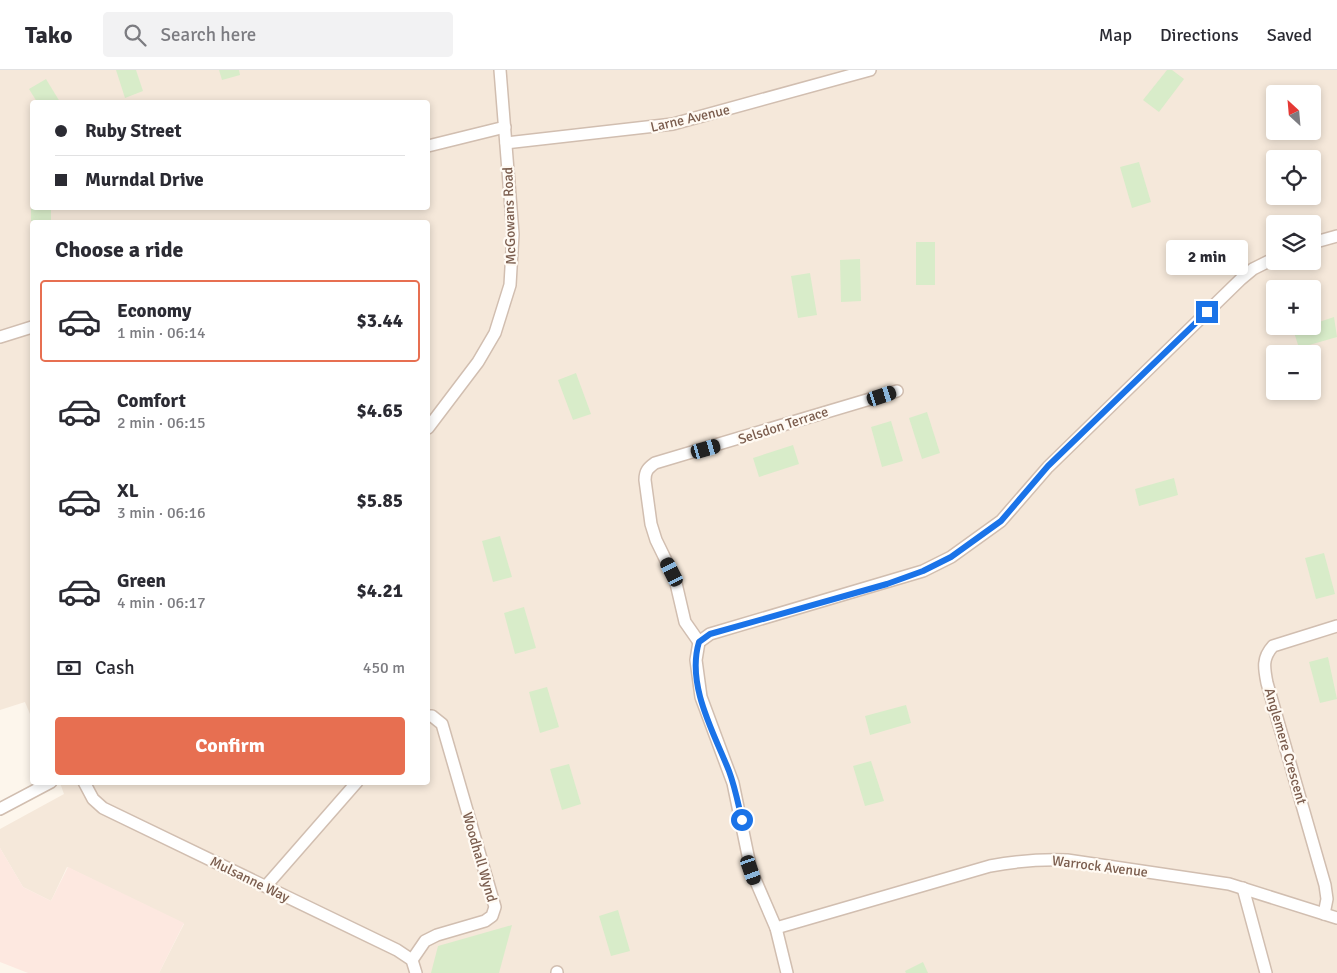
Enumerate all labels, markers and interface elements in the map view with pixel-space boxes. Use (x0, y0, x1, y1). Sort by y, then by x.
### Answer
search box (103, 12, 453, 57)
text: Tako (25, 20, 73, 50)
icon: search (121, 21, 149, 49)
text: Search here (161, 23, 256, 47)
text: Map (1099, 24, 1132, 46)
text: Directions (1160, 24, 1239, 46)
text: Saved (1267, 24, 1312, 46)
north arrow (1266, 85, 1321, 140)
map controls (1266, 85, 1321, 400)
street label: Larne Avenue (649, 101, 731, 136)
text: Ruby Street (85, 119, 182, 143)
button: locate (1266, 150, 1321, 205)
street label: McGowans Road (499, 167, 520, 265)
text: Murndal Drive (85, 168, 204, 192)
button: layers (1266, 215, 1321, 270)
text: Choose a ride (55, 236, 183, 263)
callout: 2 min (1166, 240, 1248, 274)
text: 2 min (1188, 247, 1226, 267)
button: + (1266, 280, 1321, 335)
icon: car (57, 299, 102, 344)
text: Economy (117, 299, 191, 323)
route end (1196, 301, 1218, 323)
text: $3.44 (357, 309, 403, 333)
text: 1 min · 06:14 (117, 323, 206, 343)
button: − (1266, 345, 1321, 400)
car (865, 384, 898, 408)
icon: car (57, 389, 102, 434)
text: Comfort (117, 389, 186, 413)
text: $4.65 (357, 399, 403, 423)
street label: Selsdon Terrace (736, 403, 830, 448)
text: 2 min · 06:15 (117, 413, 206, 433)
car (689, 438, 722, 460)
icon: car (57, 479, 102, 524)
text: XL (117, 479, 139, 503)
text: $5.85 (357, 489, 403, 513)
text: 3 min · 06:16 (117, 503, 206, 523)
car (658, 555, 685, 589)
icon: car (57, 569, 102, 614)
text: Green (117, 569, 166, 593)
text: $4.21 (357, 579, 403, 603)
text: 4 min · 06:17 (117, 593, 206, 613)
icon: cash (55, 654, 83, 682)
text: Cash (95, 656, 135, 680)
text: 450 m (363, 658, 405, 678)
street label: Anglemere Crescent (1261, 686, 1310, 806)
button: Confirm (55, 717, 405, 775)
route start (731, 809, 753, 831)
street label: Woodhall Wynd (459, 810, 500, 904)
street label: Warrock Avenue (1051, 852, 1149, 881)
street label: Mulsanne Way (207, 853, 293, 906)
car (739, 853, 762, 887)

